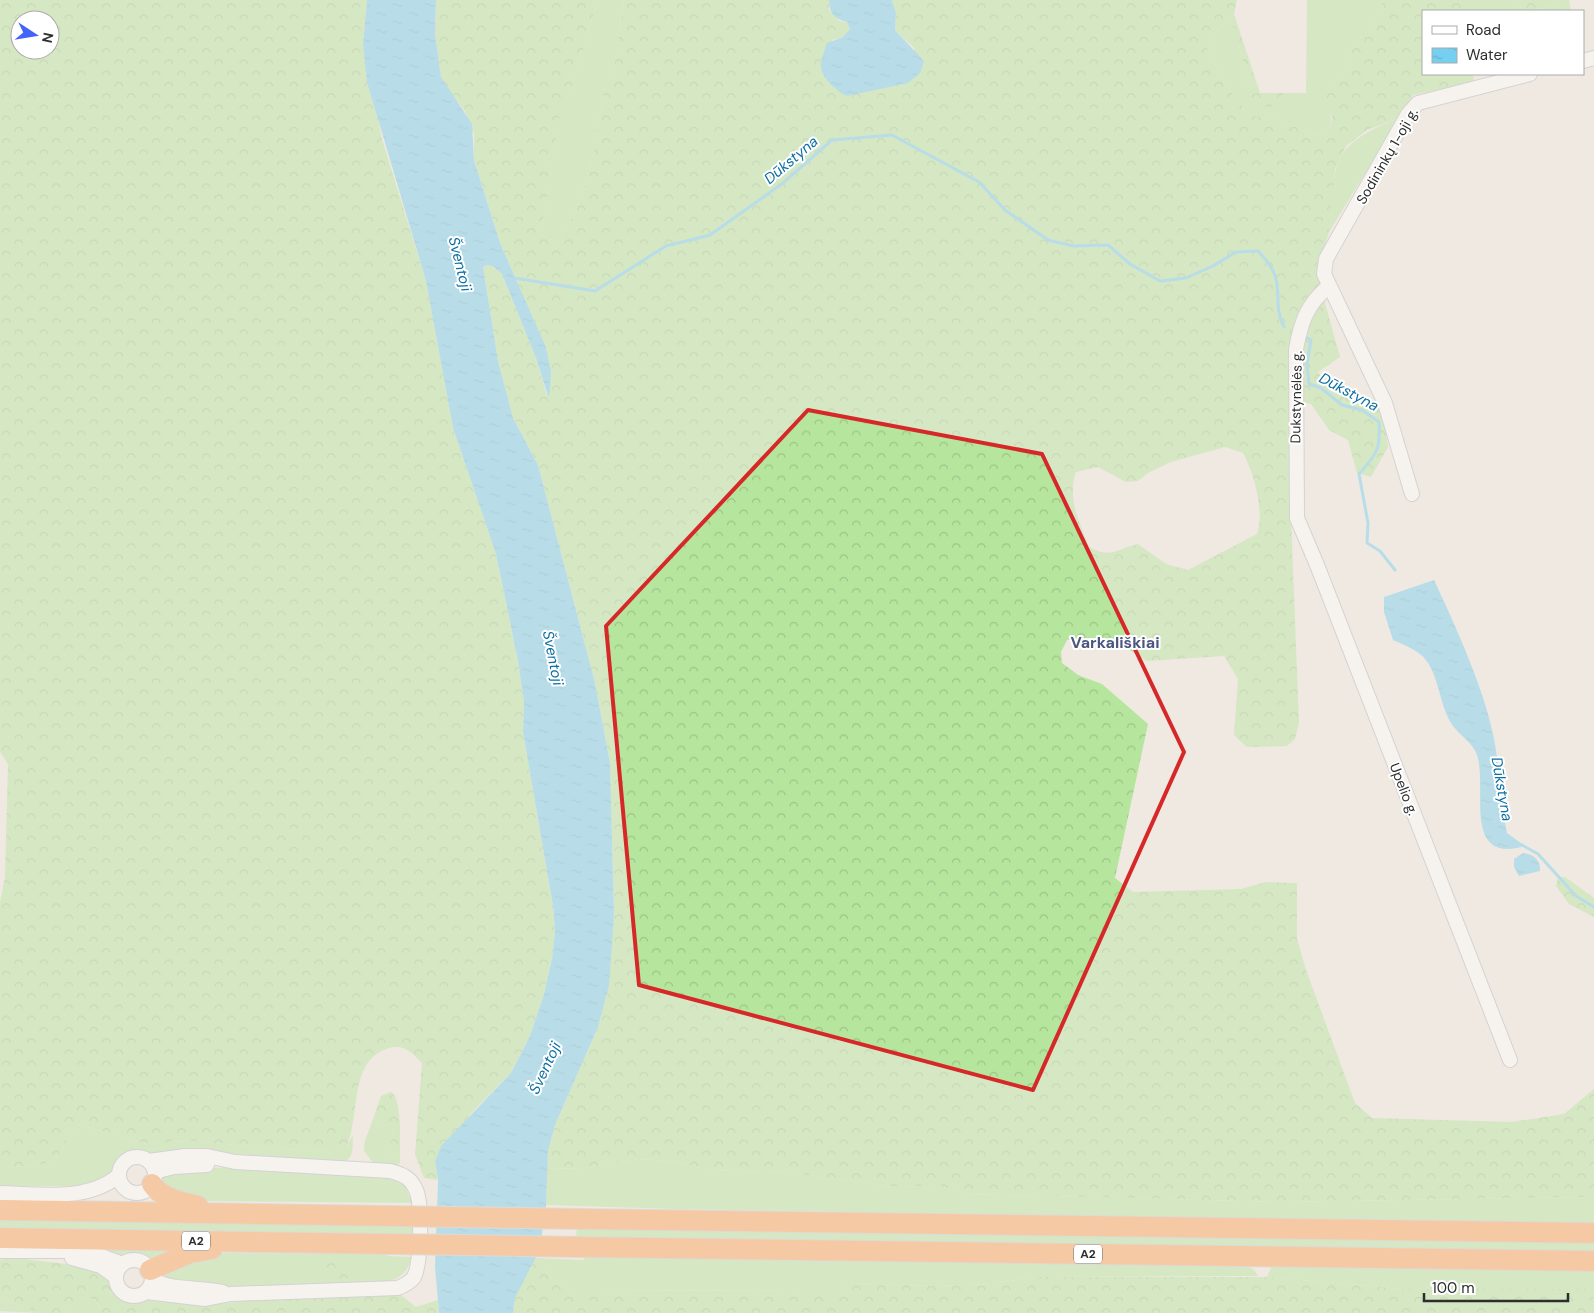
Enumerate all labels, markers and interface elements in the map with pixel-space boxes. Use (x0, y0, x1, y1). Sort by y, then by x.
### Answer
north arrow (10, 10, 60, 60)
legend (1422, 10, 1584, 75)
text: Road (1466, 20, 1501, 40)
text: N (38, 31, 58, 45)
text: Water (1466, 45, 1508, 65)
street label: Sodininkų 1-oji g. (1352, 104, 1422, 207)
water label: Dūkstyna (760, 131, 822, 189)
water label: Šventoji (444, 235, 477, 294)
street label: Dukstynėlės g. (1286, 350, 1306, 444)
water label: Dūkstyna (1316, 368, 1382, 416)
water label: Šventoji (538, 629, 568, 688)
district label: Varkališkiai (1070, 632, 1160, 653)
water label: Dūkstyna (1487, 755, 1517, 823)
street label: Upelio g. (1386, 760, 1422, 818)
water label: Šventoji (524, 1038, 566, 1097)
road number: A2 (182, 1232, 210, 1250)
road number: A2 (1074, 1244, 1102, 1264)
scale bar (1424, 1270, 1568, 1302)
text: 100 m (1432, 1278, 1475, 1298)

